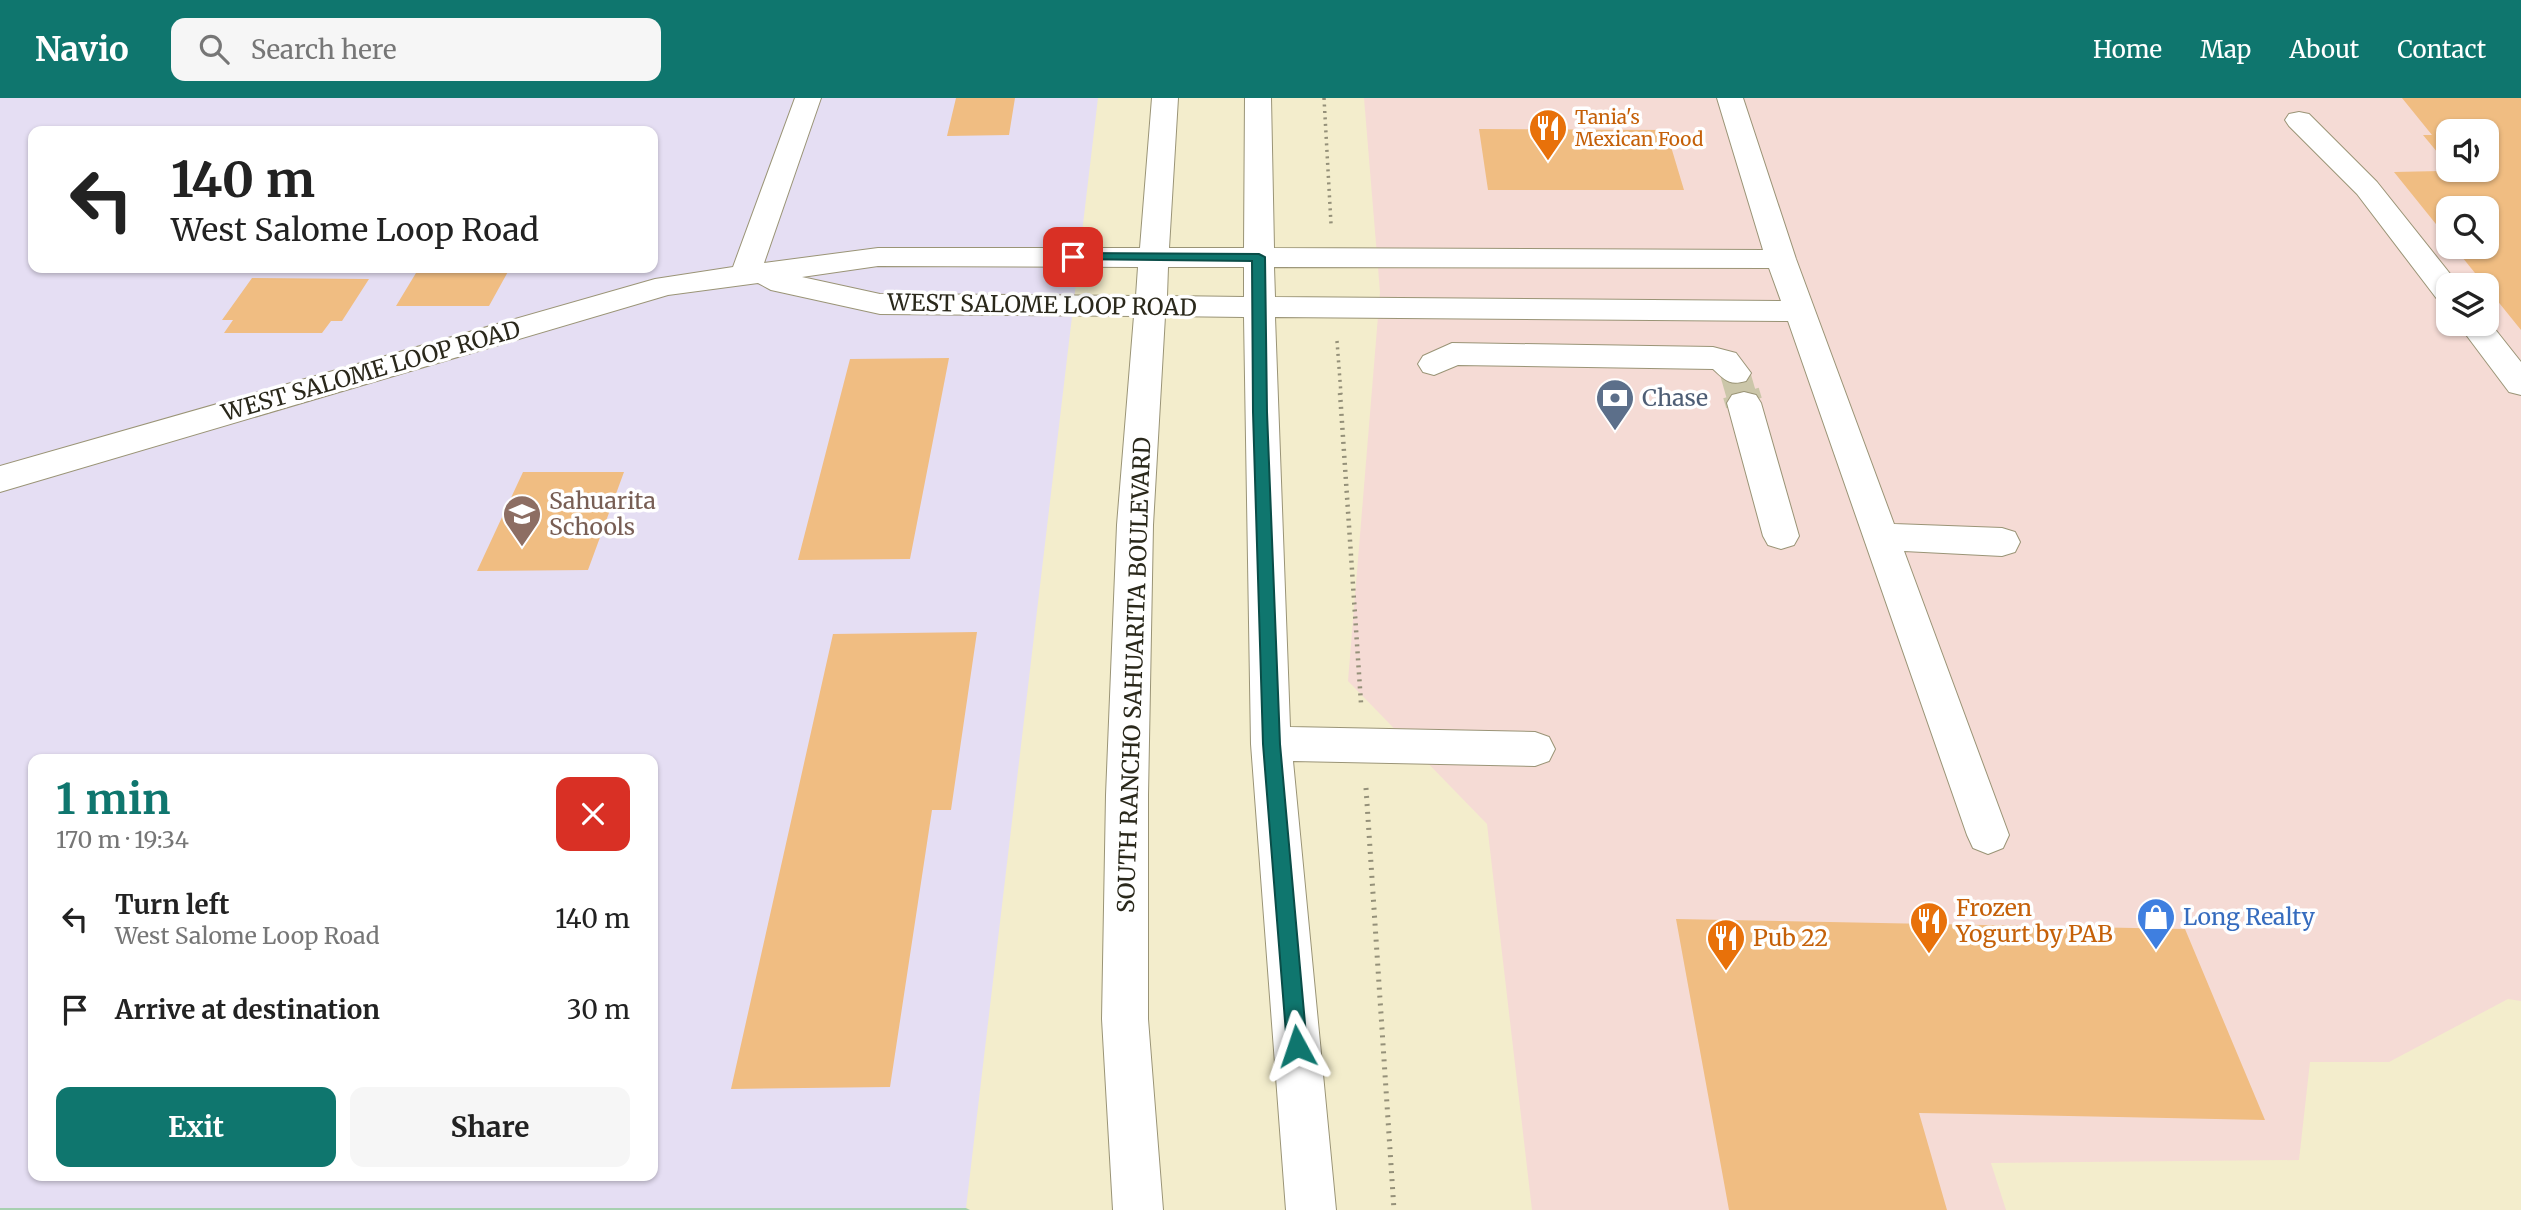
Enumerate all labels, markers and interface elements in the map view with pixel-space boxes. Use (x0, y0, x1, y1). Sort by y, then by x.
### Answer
search box (171, 18, 661, 81)
text: Navio (35, 29, 129, 70)
icon: search (195, 30, 233, 68)
text: Search here (251, 33, 396, 66)
text: Home (2093, 34, 2162, 65)
text: Map (2200, 34, 2251, 65)
text: About (2289, 34, 2359, 65)
text: Contact (2397, 34, 2486, 65)
place label: Tania's Mexican Food (1575, 105, 1703, 151)
restaurant icon: Tania's Mexican Food (1527, 107, 1569, 162)
map controls (2436, 119, 2499, 336)
button: sound (2436, 119, 2499, 182)
text: 140 m (171, 149, 315, 210)
icon: left (56, 154, 147, 245)
button: search (2436, 196, 2499, 259)
text: West Salome Loop Road (171, 210, 539, 250)
pin (1043, 227, 1103, 287)
icon: arrive (1054, 238, 1092, 276)
button: layers (2436, 273, 2499, 336)
street label: WEST SALOME LOOP ROAD (886, 287, 1197, 322)
street label: WEST SALOME LOOP ROAD (217, 314, 523, 427)
bank icon: Chase (1594, 377, 1636, 432)
place label: Chase (1642, 383, 1708, 412)
street label: SOUTH RANCHO SAHUARITA BOULEVARD (1111, 436, 1156, 914)
place label: Sahuarita Schools (549, 486, 656, 541)
school or university icon: Sahuarita Schools (501, 493, 543, 548)
text: 1 min (56, 773, 170, 825)
button: close (556, 777, 630, 851)
text: 170 m · 19:34 (56, 825, 189, 854)
text: Turn left (115, 888, 229, 921)
place label: Frozen Yogurt by PAB (1955, 893, 2113, 948)
shop icon: Long Realty (2135, 896, 2177, 951)
icon: left (56, 900, 94, 938)
restaurant icon: Frozen Yogurt by PAB (1908, 900, 1950, 955)
text: 140 m (555, 902, 630, 935)
place label: Long Realty (2183, 902, 2315, 931)
restaurant icon: Pub 22 (1705, 917, 1747, 972)
text: West Salome Loop Road (115, 921, 380, 950)
place label: Pub 22 (1753, 923, 1828, 952)
icon: arrive (56, 991, 94, 1029)
text: Arrive at destination (115, 993, 380, 1026)
text: 30 m (567, 993, 630, 1026)
position arrow (1260, 1009, 1334, 1083)
button: Exit (56, 1087, 336, 1167)
button: Share (350, 1087, 630, 1167)

